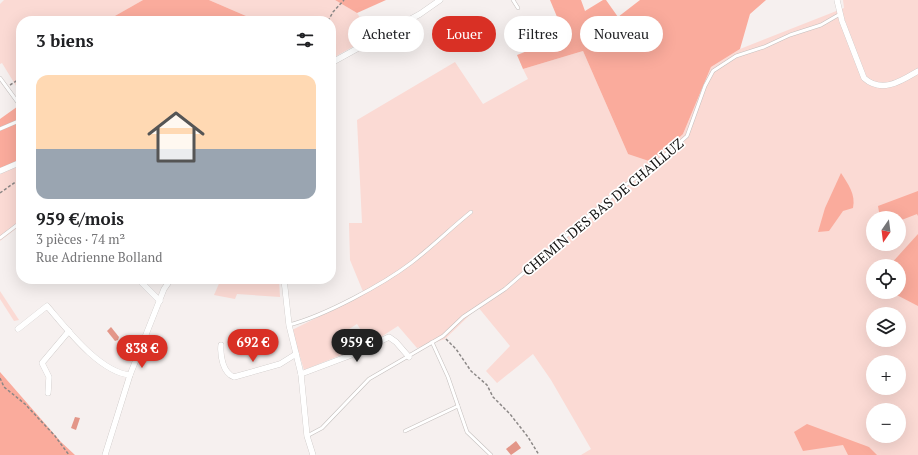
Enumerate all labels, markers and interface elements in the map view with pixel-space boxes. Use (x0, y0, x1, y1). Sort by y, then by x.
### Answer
chip: Acheter (348, 16, 424, 52)
chip: Louer (432, 16, 496, 52)
chip: Filtres (504, 16, 572, 52)
chip: Nouveau (580, 16, 663, 52)
text: 3 biens (36, 29, 94, 52)
icon: filters (294, 29, 316, 51)
icon: home (140, 101, 212, 173)
street label: CHEMIN DES BAS DE CHAILLUZ (518, 134, 687, 280)
text: 959 €/mois (36, 207, 124, 230)
north arrow (866, 211, 906, 251)
map controls (866, 211, 906, 443)
text: 3 pièces · 74 m² (36, 230, 125, 248)
text: Rue Adrienne Bolland (36, 248, 162, 266)
button: locate (866, 259, 906, 299)
button: layers (866, 307, 906, 347)
pin: 692 € (225, 329, 281, 363)
pin: 959 € (329, 329, 385, 363)
text: 692 € (237, 333, 269, 351)
text: 959 € (341, 333, 373, 351)
pin: 838 € (114, 335, 170, 369)
text: 838 € (126, 339, 158, 357)
button: + (866, 355, 906, 395)
button: − (866, 403, 906, 443)

